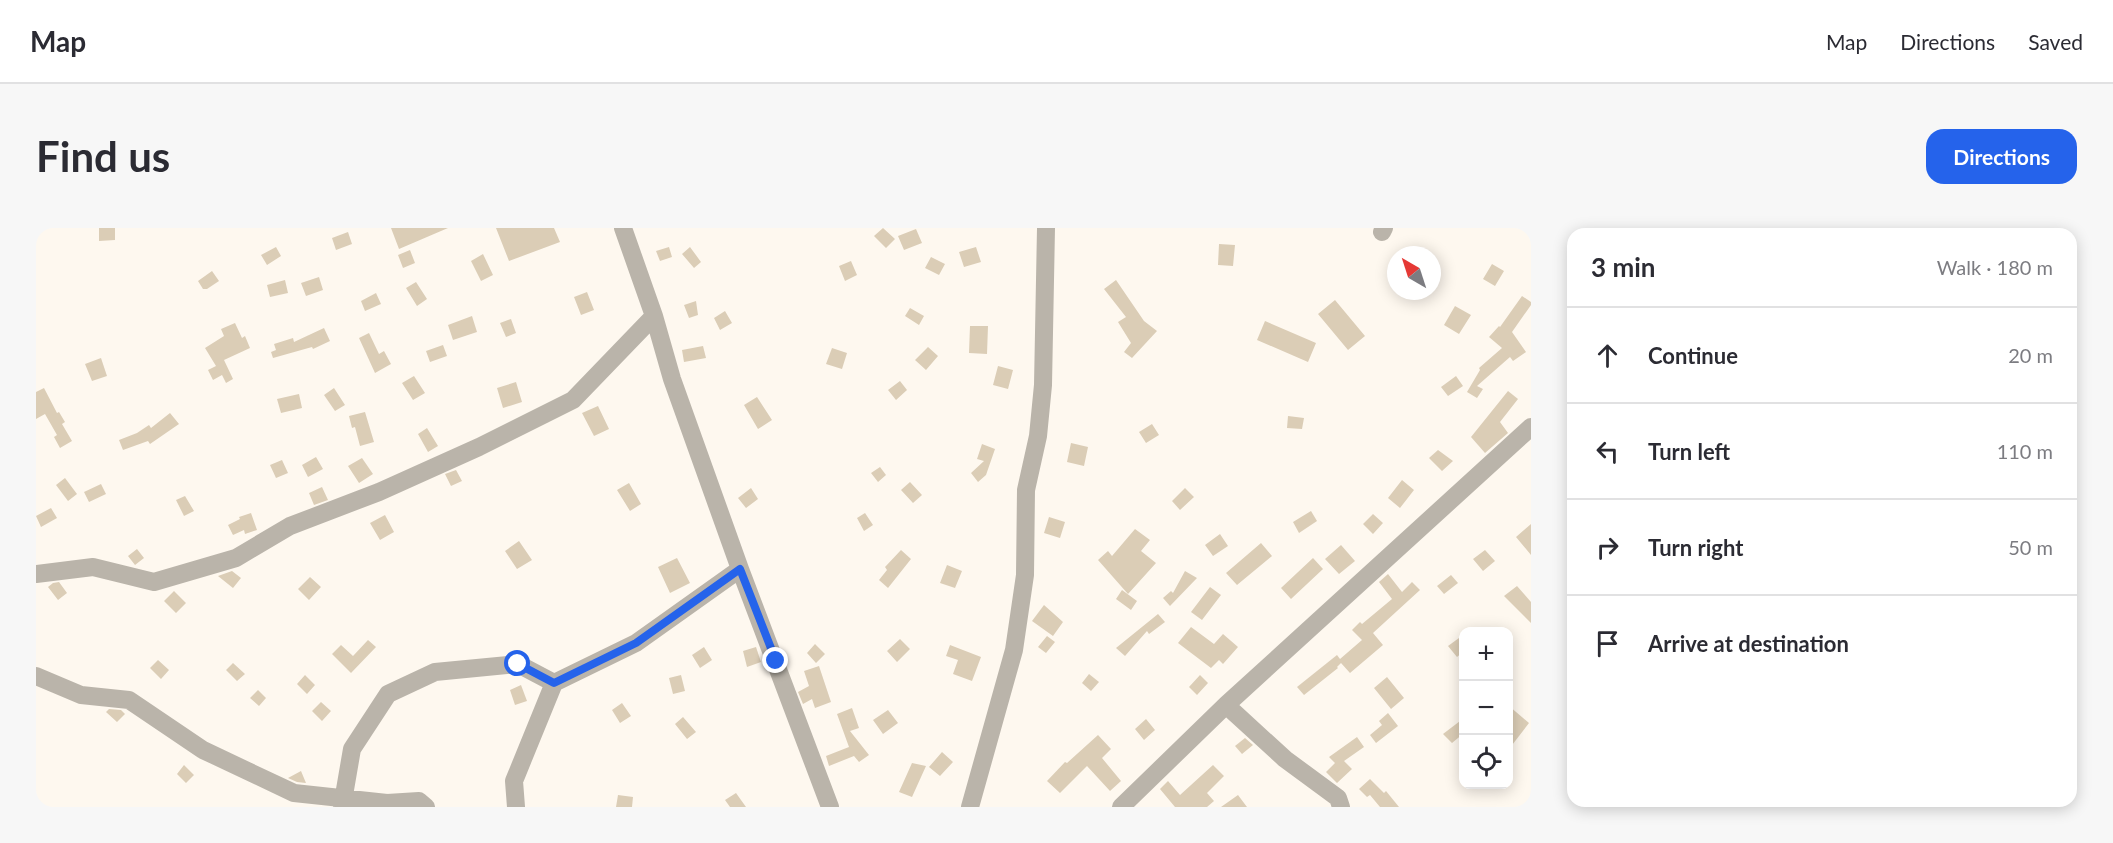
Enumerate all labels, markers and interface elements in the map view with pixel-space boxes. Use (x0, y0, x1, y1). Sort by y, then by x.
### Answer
text: Map (30, 24, 86, 58)
text: Map (1826, 29, 1867, 54)
text: Directions (1900, 29, 1995, 54)
text: Saved (2028, 29, 2083, 54)
button: Directions (1926, 129, 2077, 184)
text: Find us (36, 131, 170, 181)
north arrow (1387, 246, 1441, 300)
text: 3 min (1591, 251, 1655, 283)
text: Walk · 180 m (1937, 255, 2053, 279)
icon: ahead (1591, 339, 1624, 372)
text: Continue (1648, 342, 1738, 369)
text: 20 m (2008, 343, 2053, 367)
icon: left (1591, 435, 1624, 468)
text: Turn left (1648, 438, 1730, 465)
text: 110 m (1997, 439, 2053, 463)
icon: right (1591, 531, 1624, 564)
text: Turn right (1648, 534, 1743, 561)
text: 50 m (2008, 535, 2053, 559)
map controls (1459, 627, 1513, 789)
button: + (1459, 627, 1513, 681)
icon: arrive (1591, 627, 1624, 660)
text: Arrive at destination (1648, 630, 1849, 657)
route end (762, 647, 788, 673)
route start (504, 650, 530, 676)
button: − (1459, 681, 1513, 735)
button: locate (1459, 735, 1513, 789)

